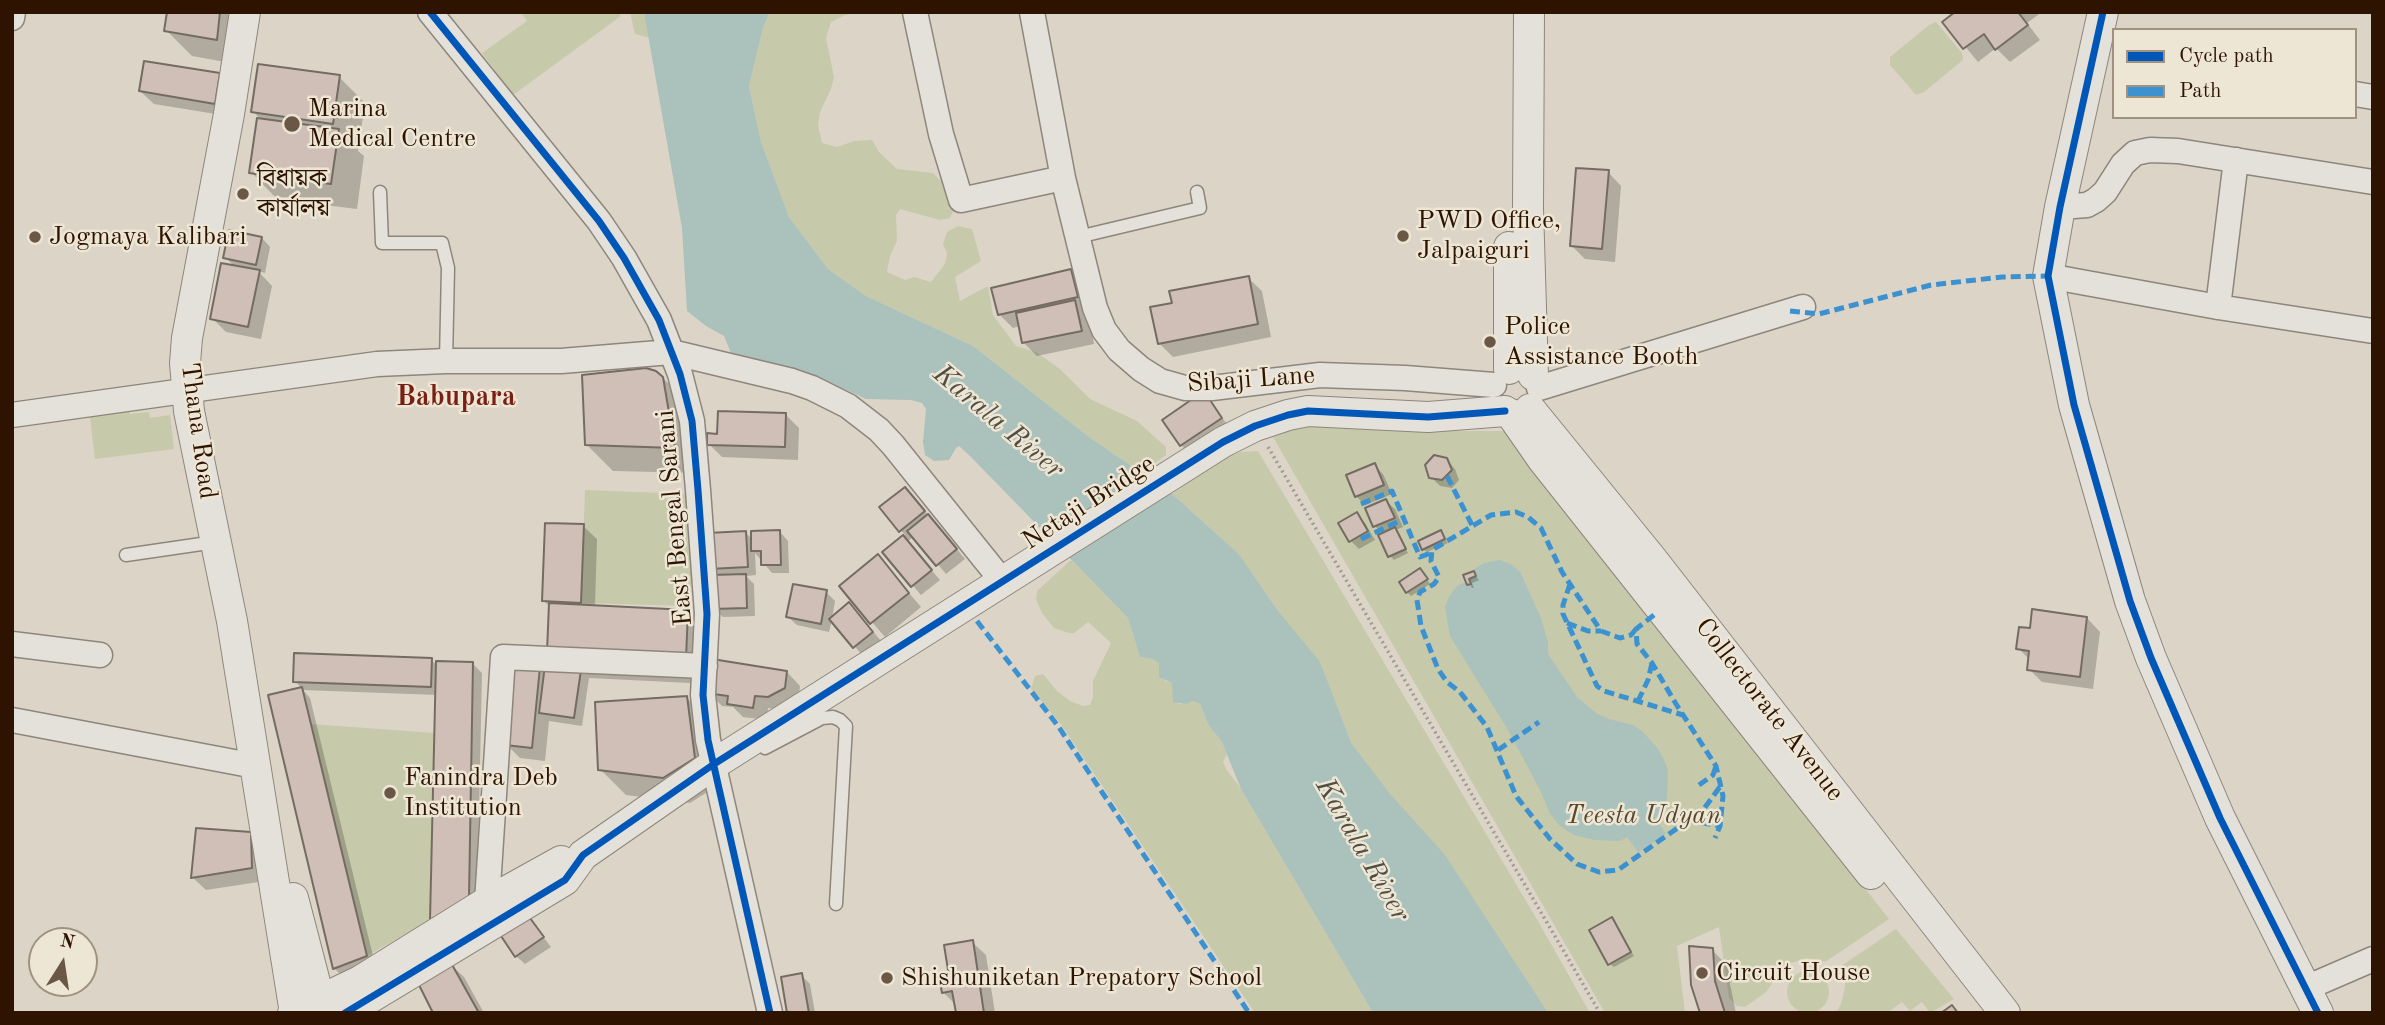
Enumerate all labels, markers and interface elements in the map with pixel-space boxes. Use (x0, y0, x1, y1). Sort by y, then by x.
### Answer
legend (2112, 28, 2357, 119)
text: Cycle path (2179, 46, 2274, 67)
text: Path (2179, 81, 2222, 102)
place label: Marina Medical Centre (308, 93, 476, 154)
marker: Marina Medical Centre (282, 114, 302, 134)
place label: বিধায়ক কার্যালয় (257, 163, 330, 224)
marker: বিধায়ক কার্যালয় (235, 186, 251, 202)
place label: PWD Office, Jalpaiguri (1417, 205, 1561, 266)
place label: Jogmaya Kalibari (49, 221, 246, 253)
marker: PWD Office, Jalpaiguri (1395, 228, 1411, 244)
marker: Jogmaya Kalibari (27, 229, 43, 245)
place label: Police Assistance Booth (1504, 311, 1698, 372)
marker: Police Assistance Booth (1482, 334, 1498, 350)
water label: Karala River (926, 358, 1070, 486)
street label: Sibaji Lane (1186, 360, 1316, 400)
street label: Thana Road (173, 361, 223, 501)
district label: Babupara (396, 381, 516, 415)
street label: East Bengal Sarani (650, 409, 700, 627)
street label: Netaji Bridge (1017, 449, 1161, 557)
street label: Collectorate Avenue (1688, 612, 1850, 808)
place label: Fanindra Deb Institution (404, 762, 558, 824)
water label: Karala River (1307, 772, 1417, 928)
marker: Fanindra Deb Institution (382, 785, 398, 801)
park label: Teesta Udyan (1565, 800, 1721, 832)
north arrow (28, 927, 98, 997)
text: N (58, 932, 76, 954)
place label: Circuit House (1716, 957, 1870, 989)
place label: Shishuniketan Prepatory School (901, 962, 1262, 994)
marker: Circuit House (1694, 965, 1710, 981)
marker: Shishuniketan Prepatory School (879, 970, 895, 986)

